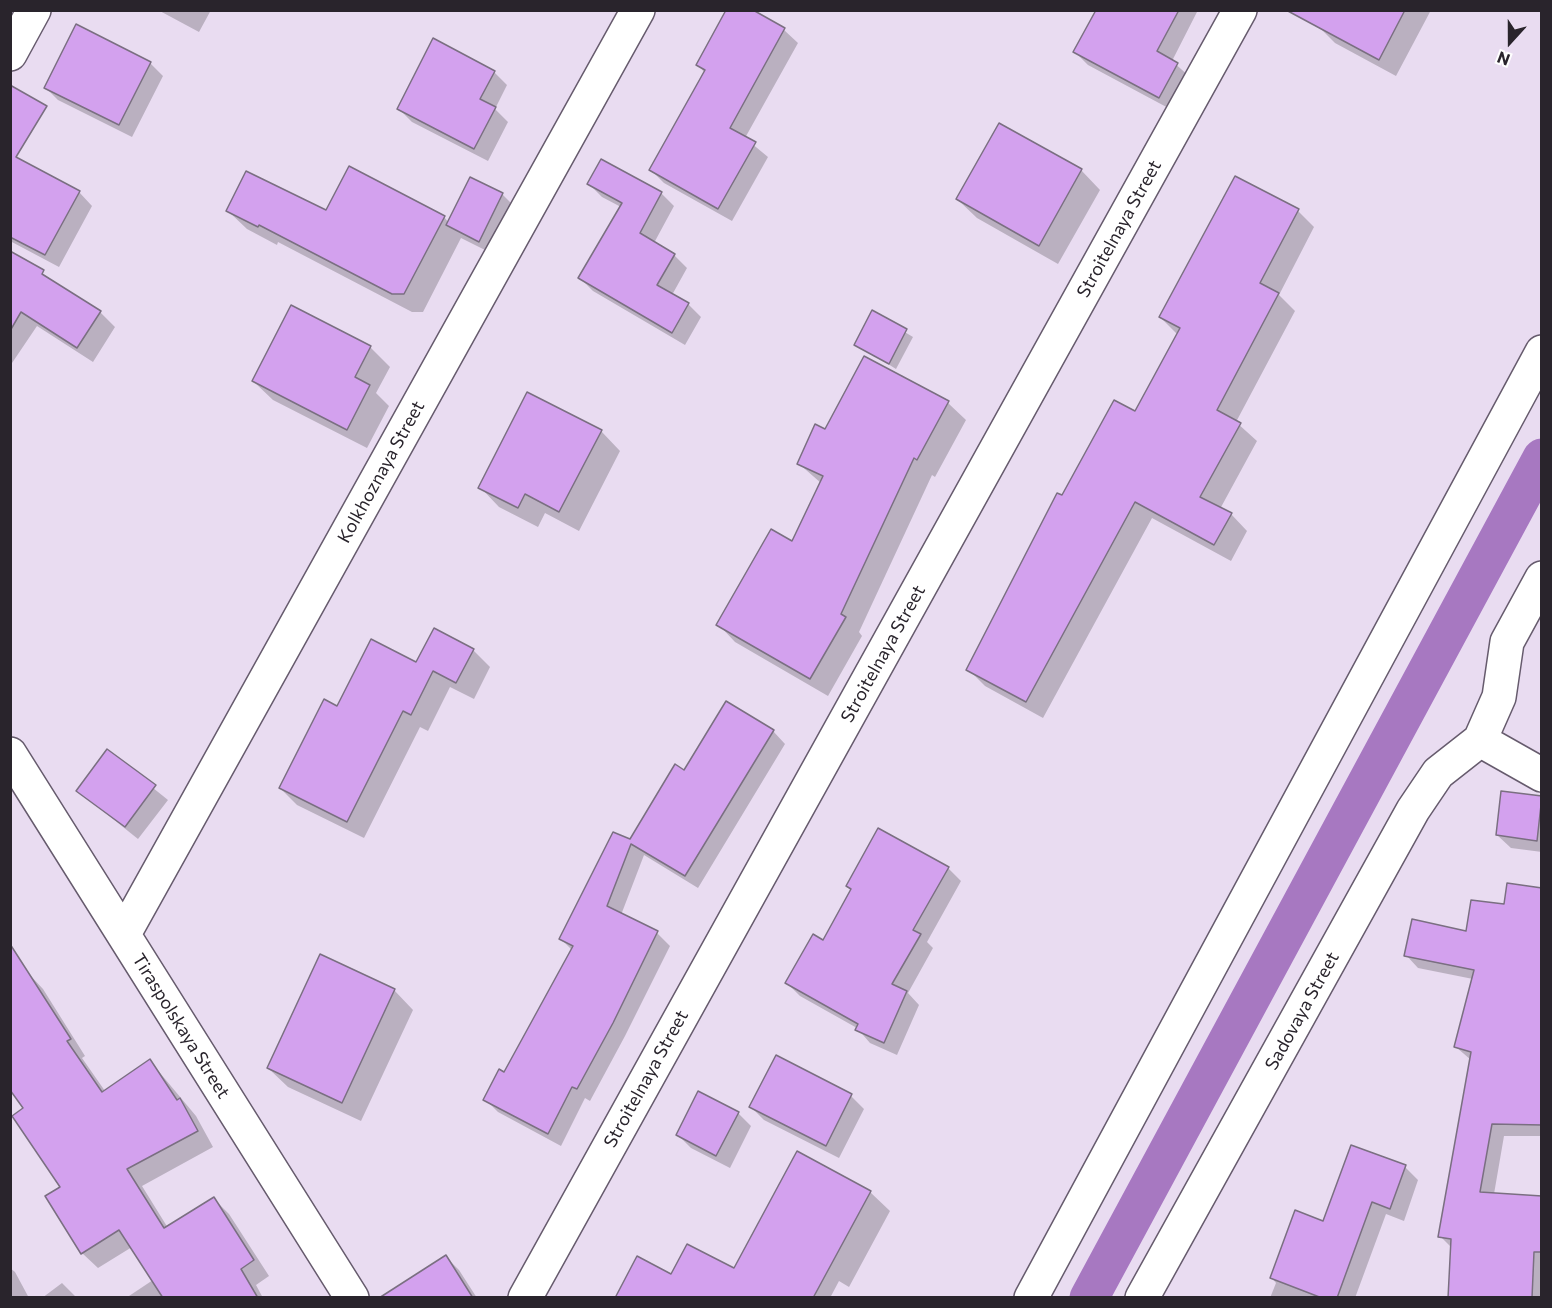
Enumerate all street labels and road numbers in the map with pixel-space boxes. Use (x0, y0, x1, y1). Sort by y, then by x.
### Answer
street label: Stroitelnaya Street (1072, 157, 1166, 301)
street label: Kolkhoznaya Street (333, 397, 429, 547)
street label: Stroitelnaya Street (836, 582, 930, 726)
street label: Sadovaya Street (1261, 948, 1343, 1074)
street label: Tiraspolskaya Street (128, 950, 234, 1102)
street label: Stroitelnaya Street (599, 1007, 693, 1151)

